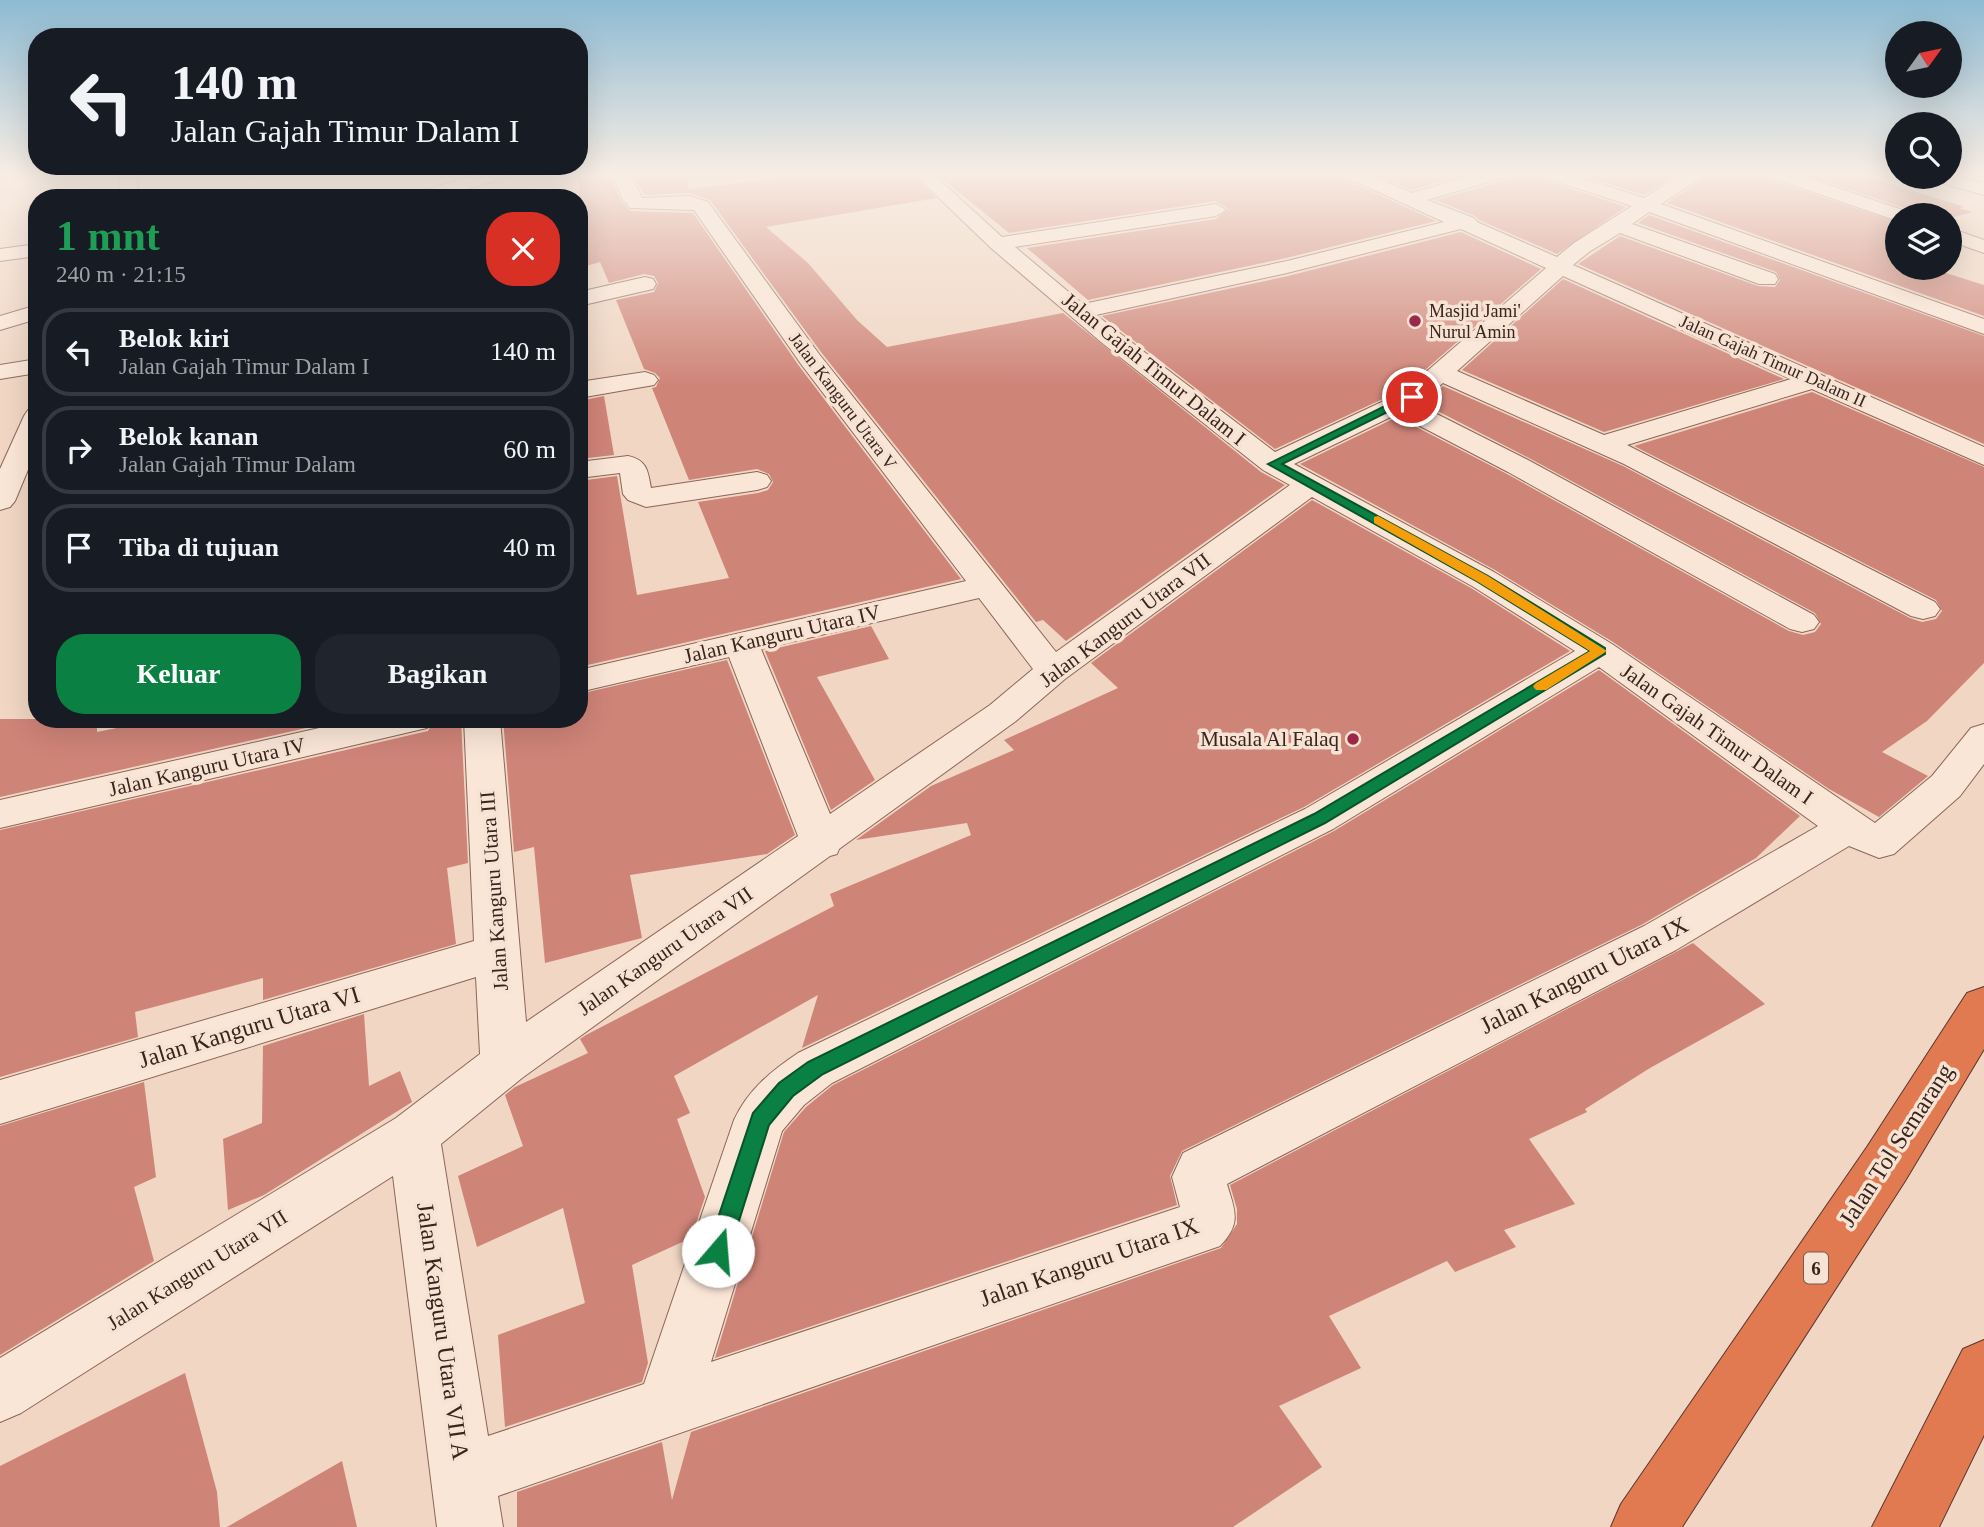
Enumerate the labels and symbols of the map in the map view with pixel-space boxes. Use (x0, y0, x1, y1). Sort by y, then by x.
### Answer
north arrow (1885, 21, 1962, 98)
street label: Jalan Gajah Timur Dalam I (1058, 288, 1250, 450)
place label: Masjid Jami' Nurul Amin (1429, 301, 1521, 342)
street label: Jalan Gajah Timur Dalam II (1677, 311, 1869, 411)
marker: Masjid Jami' Nurul Amin (1407, 313, 1423, 329)
street label: Jalan Kanguru Utara V (785, 329, 901, 473)
pin (1382, 367, 1442, 427)
street label: Jalan Kanguru Utara VII (1035, 548, 1215, 692)
street label: Jalan Kanguru Utara IV (681, 600, 883, 668)
street label: Jalan Gajah Timur Dalam I (1616, 659, 1818, 809)
place label: Musala Al Falaq (1200, 727, 1339, 751)
marker: Musala Al Falaq (1345, 731, 1361, 747)
street label: Jalan Kanguru Utara IV (106, 733, 308, 801)
street label: Jalan Kanguru Utara III (475, 790, 513, 992)
street label: Jalan Kanguru Utara VII (573, 882, 757, 1020)
street label: Jalan Kanguru Utara IX (1476, 911, 1692, 1039)
street label: Jalan Kanguru Utara VI (135, 981, 363, 1073)
street label: Jalan Tol Semarang (1834, 1059, 1958, 1231)
street label: Jalan Kanguru Utara VII A (412, 1201, 474, 1462)
street label: Jalan Kanguru Utara VII (103, 1205, 291, 1335)
street label: Jalan Kanguru Utara IX (976, 1212, 1202, 1312)
position arrow (681, 1214, 755, 1288)
road number: 6 (1804, 1252, 1828, 1284)

